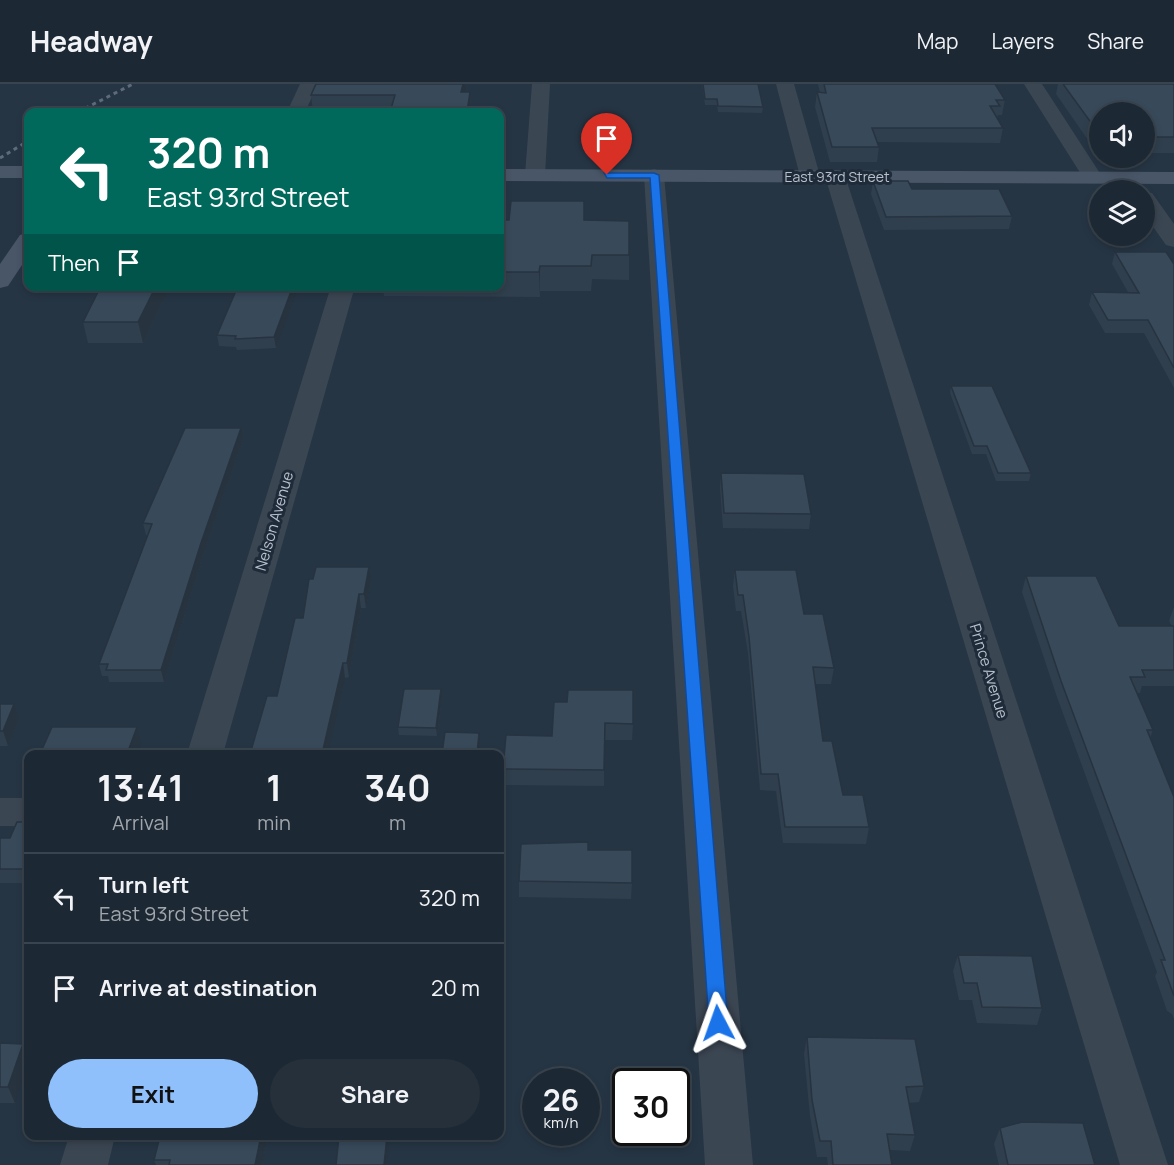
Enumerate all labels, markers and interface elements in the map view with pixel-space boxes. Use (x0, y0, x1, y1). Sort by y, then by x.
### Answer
text: Headway (30, 22, 153, 60)
text: Map (917, 27, 958, 55)
text: Layers (991, 27, 1054, 55)
text: Share (1087, 27, 1144, 55)
map controls (1089, 102, 1155, 246)
button: sound (1089, 102, 1155, 168)
pin (581, 113, 632, 175)
icon: arrive (590, 122, 623, 155)
text: 320 m (147, 123, 270, 181)
icon: left (48, 132, 126, 210)
street label: East 93rd Street (784, 167, 890, 186)
text: East 93rd Street (147, 178, 350, 215)
button: layers (1089, 180, 1155, 246)
icon: arrive (112, 246, 145, 279)
text: Then (48, 248, 100, 278)
street label: Nelson Avenue (250, 469, 298, 573)
street label: Prince Avenue (965, 621, 1013, 721)
text: 13:41 (97, 763, 184, 812)
text: 1 (266, 763, 282, 812)
text: 340 (364, 763, 431, 812)
text: Arrival (112, 809, 169, 836)
text: min (257, 809, 291, 836)
text: m (389, 809, 406, 836)
text: Turn left (99, 870, 189, 900)
icon: left (48, 882, 81, 915)
text: 320 m (419, 883, 480, 913)
text: East 93rd Street (99, 900, 249, 927)
icon: arrive (48, 972, 81, 1005)
text: Arrive at destination (99, 973, 317, 1003)
text: 20 m (431, 973, 480, 1003)
position arrow (686, 991, 750, 1055)
button: Exit (48, 1059, 258, 1128)
button: Share (270, 1059, 480, 1128)
speed limit sign: 30 (612, 1068, 690, 1146)
text: 26 (543, 1079, 579, 1120)
text: km/h (544, 1112, 578, 1133)

